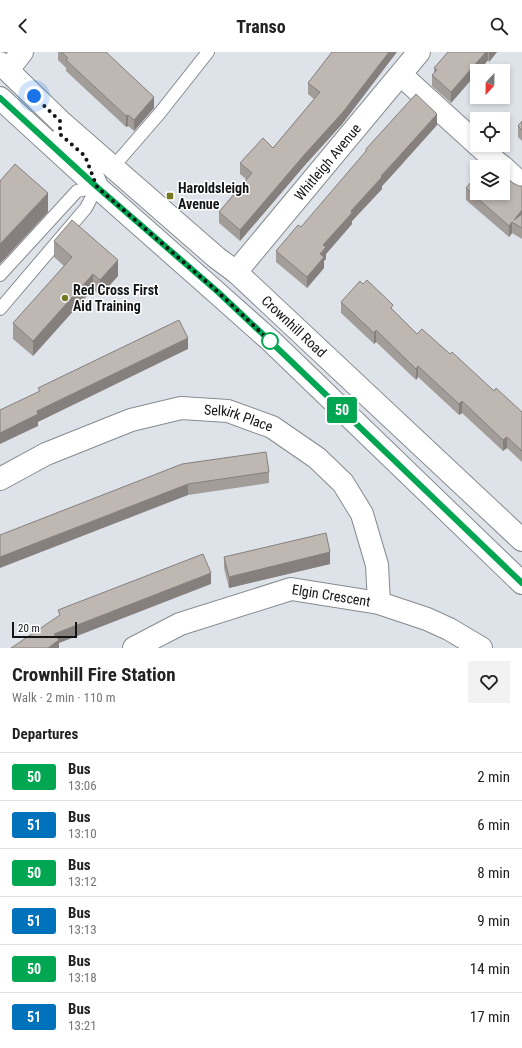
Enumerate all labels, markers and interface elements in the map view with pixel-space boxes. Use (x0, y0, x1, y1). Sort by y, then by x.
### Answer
icon: back (12, 15, 34, 37)
icon: search (488, 15, 510, 37)
text: Transo (236, 16, 286, 37)
north arrow (470, 64, 510, 104)
map controls (470, 64, 510, 200)
your location (24, 86, 44, 106)
button: locate (470, 112, 510, 152)
street label: Whitleigh Avenue (291, 120, 364, 204)
button: layers (470, 160, 510, 200)
place label: Haroldsleigh Avenue (178, 180, 249, 212)
marker: Haroldsleigh Avenue (165, 191, 175, 201)
place label: Red Cross First Aid Training (73, 282, 158, 314)
street label: Crownhill Road (258, 292, 330, 361)
marker: Red Cross First Aid Training (60, 293, 70, 303)
unlabelled marker (261, 332, 279, 350)
line badge: 50 (324, 397, 360, 423)
street label: Selkirk Place (204, 401, 275, 435)
text: 50 (335, 402, 349, 418)
street label: Elgin Crescent (291, 581, 372, 610)
scale bar (12, 620, 77, 639)
text: 20 m (18, 622, 40, 635)
button: heart (468, 661, 510, 703)
text: Crownhill Fire Station (12, 663, 176, 686)
text: Walk · 2 min · 110 m (12, 690, 116, 705)
text: Departures (12, 725, 78, 743)
text: Bus (68, 760, 91, 778)
text: 2 min (477, 768, 510, 786)
text: 50 (27, 769, 41, 785)
text: 13:06 (68, 778, 97, 793)
text: Bus (68, 808, 91, 826)
text: 6 min (477, 816, 510, 834)
text: 51 (27, 817, 41, 833)
text: 13:10 (68, 826, 97, 841)
text: Bus (68, 856, 91, 874)
text: 8 min (477, 864, 510, 882)
text: 50 (27, 865, 41, 881)
text: 13:12 (68, 874, 97, 889)
text: Bus (68, 904, 91, 922)
text: 9 min (477, 912, 510, 930)
text: 51 (27, 913, 41, 929)
text: 13:13 (68, 922, 97, 937)
text: Bus (68, 952, 91, 970)
text: 14 min (470, 960, 510, 978)
text: 50 (27, 961, 41, 977)
text: 13:18 (68, 970, 97, 985)
text: Bus (68, 1000, 91, 1018)
text: 17 min (470, 1008, 510, 1026)
text: 51 (27, 1009, 41, 1025)
text: 13:21 (68, 1018, 97, 1033)

